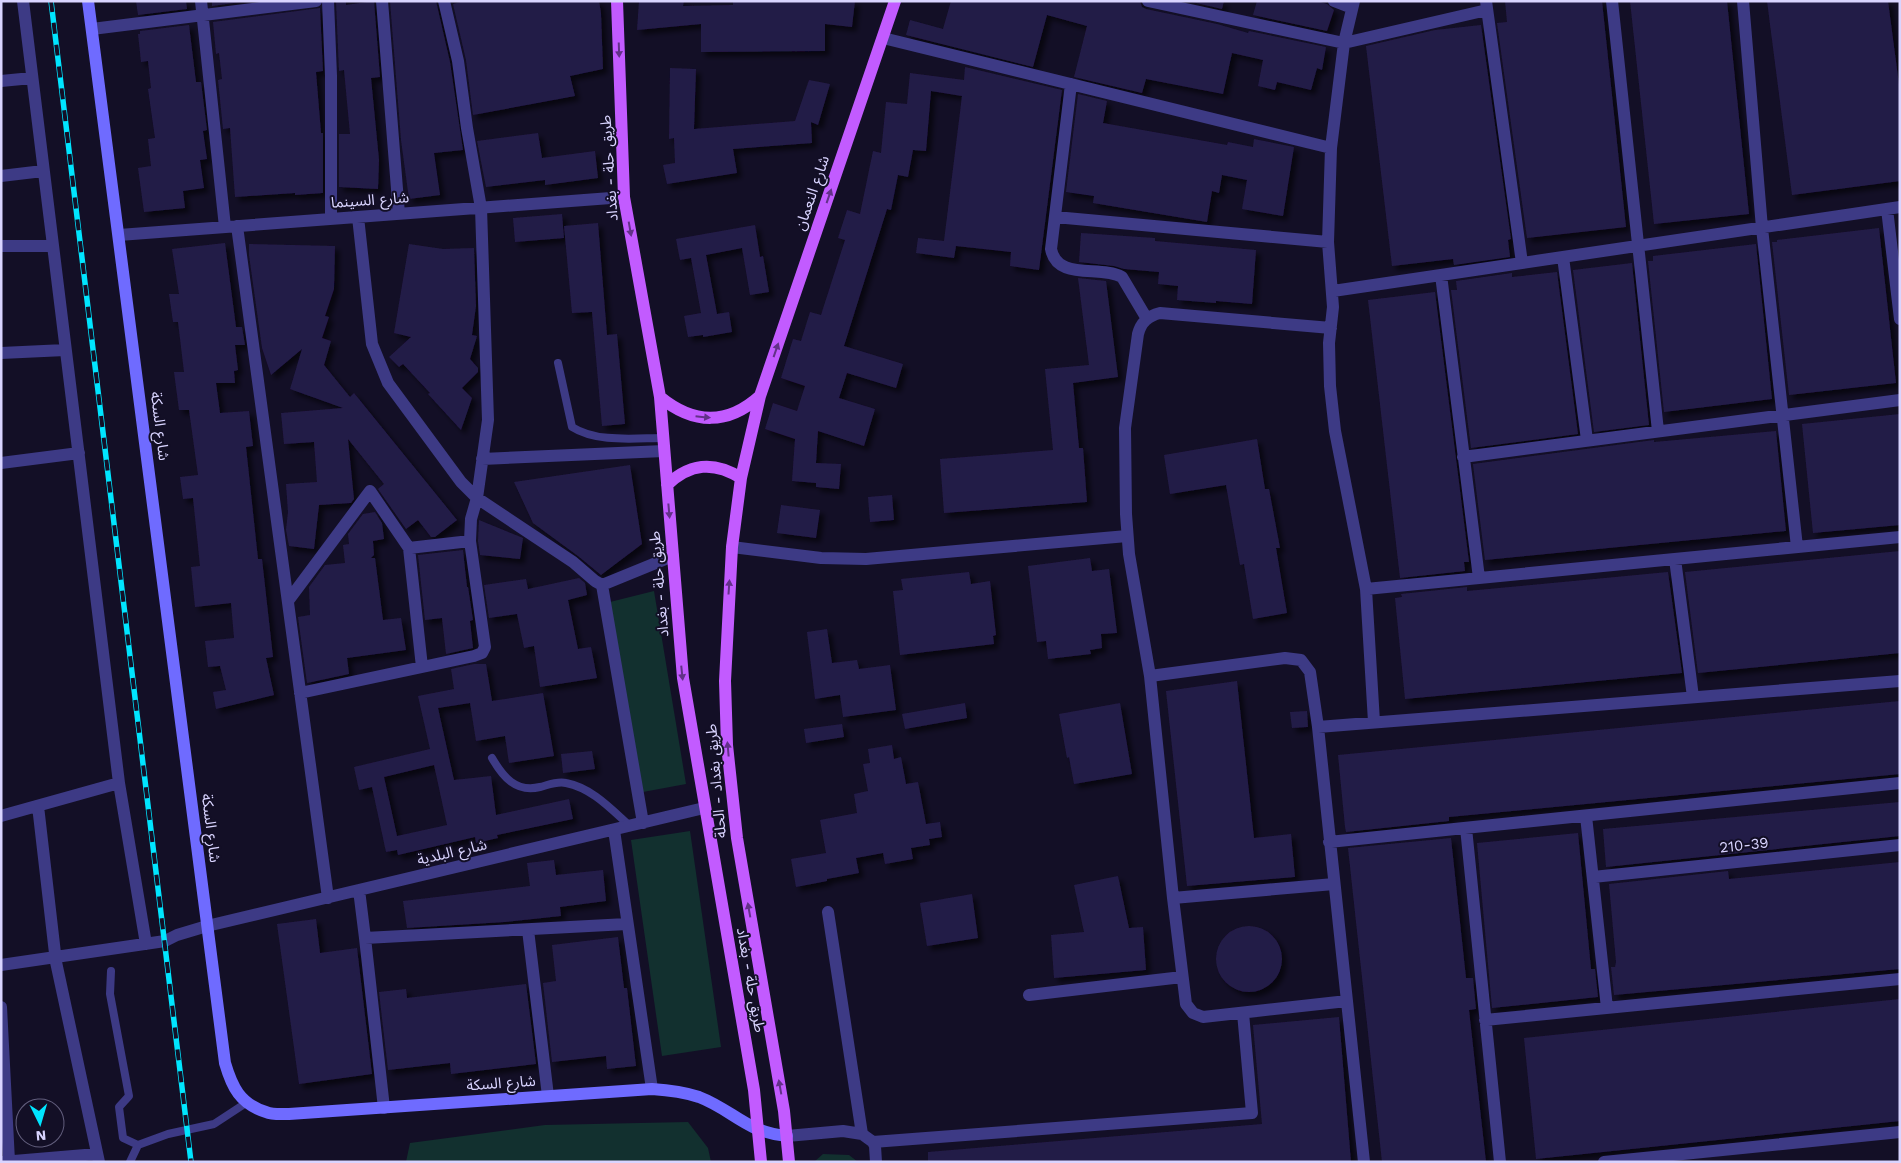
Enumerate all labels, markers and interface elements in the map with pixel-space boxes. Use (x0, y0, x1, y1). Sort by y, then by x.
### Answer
one-way arrow (615, 42, 623, 58)
street label: طريق حلة - بغداد (596, 114, 623, 222)
street label: شارع النعمان (791, 153, 836, 234)
street label: شارع السينما (330, 188, 410, 215)
one-way arrow (825, 188, 833, 203)
one-way arrow (626, 222, 634, 238)
one-way arrow (772, 342, 780, 357)
street label: شارع السكة (144, 390, 173, 462)
one-way arrow (696, 413, 712, 421)
one-way arrow (665, 504, 673, 520)
street label: طريق حلة - بغداد (645, 530, 674, 638)
one-way arrow (725, 579, 733, 595)
one-way arrow (678, 665, 686, 681)
street label: طريق بغداد - الحلة (702, 723, 731, 839)
one-way arrow (723, 741, 731, 757)
street label: شارع السكة (195, 792, 224, 864)
street label: 210-39 (1719, 833, 1769, 857)
street label: شارع البلدية (415, 835, 490, 872)
one-way arrow (745, 902, 753, 918)
street label: طريق حلة - بغداد (732, 926, 769, 1034)
street label: شارع السكة (466, 1072, 537, 1097)
one-way arrow (775, 1079, 783, 1095)
north arrow (15, 1098, 65, 1148)
text: N (35, 1128, 47, 1144)

